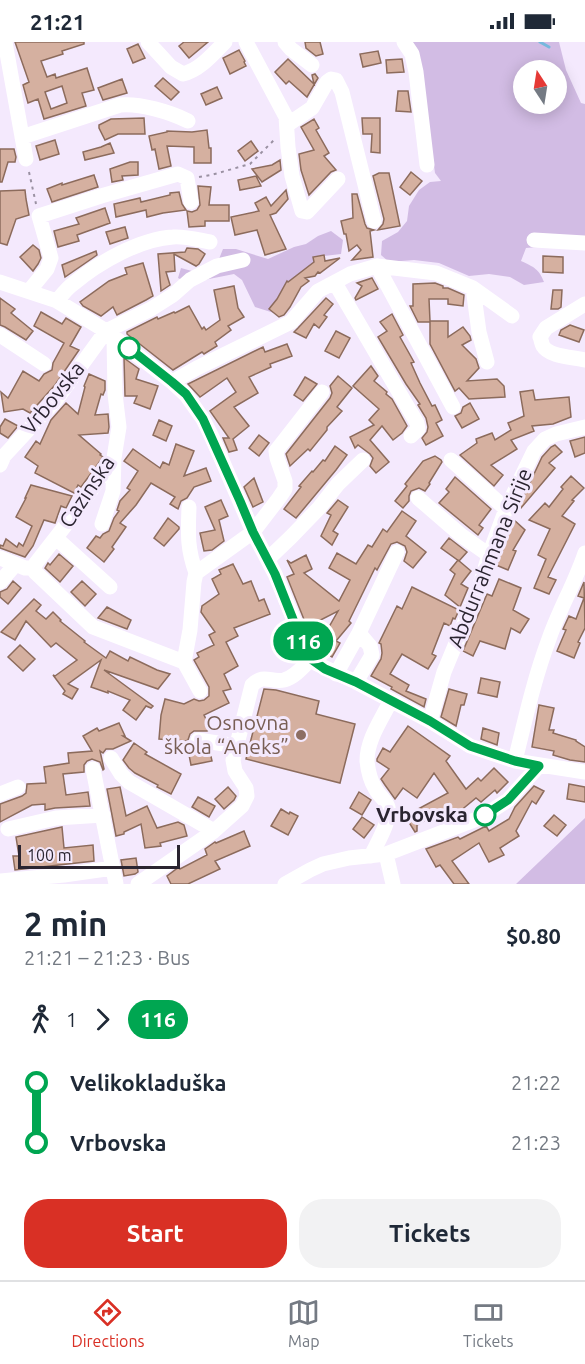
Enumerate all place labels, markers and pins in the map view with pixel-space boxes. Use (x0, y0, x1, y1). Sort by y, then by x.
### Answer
unlabelled marker (118, 337, 140, 359)
place label: Osnovna škola “Aneks” (164, 710, 289, 758)
marker: Osnovna škola “Aneks” (294, 728, 308, 742)
place label: Vrbovska (376, 802, 468, 826)
marker: Vrbovska (474, 804, 496, 826)

